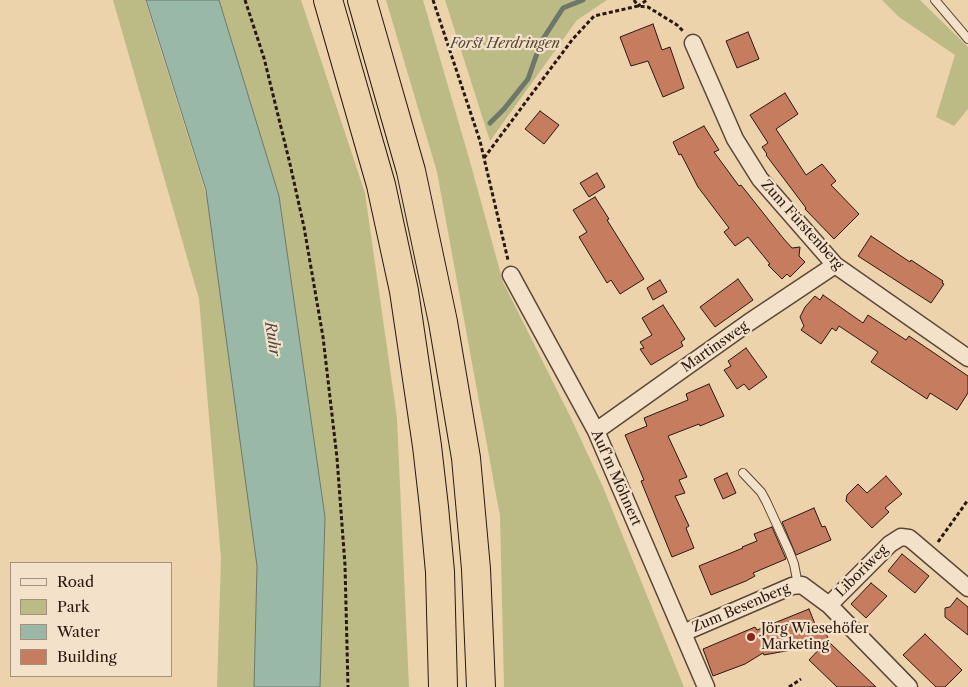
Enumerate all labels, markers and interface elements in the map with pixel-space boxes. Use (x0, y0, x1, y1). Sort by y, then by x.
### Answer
park label: Forst Herdringen (450, 36, 560, 52)
street label: Zum Fürstenberg (757, 177, 847, 273)
street label: Martinsweg (678, 318, 752, 376)
water label: Ruhr (260, 320, 284, 358)
street label: Auf'm Möhnert (587, 427, 645, 529)
street label: Liboriweg (832, 541, 892, 601)
legend (10, 562, 172, 677)
text: Road (57, 572, 94, 591)
street label: Zum Besenberg (690, 580, 792, 636)
text: Park (57, 597, 90, 616)
place label: Jörg Wiesehöfer Marketing (761, 621, 869, 654)
text: Water (57, 622, 100, 641)
marker: Jörg Wiesehöfer Marketing (745, 631, 757, 643)
text: Building (57, 647, 117, 666)

